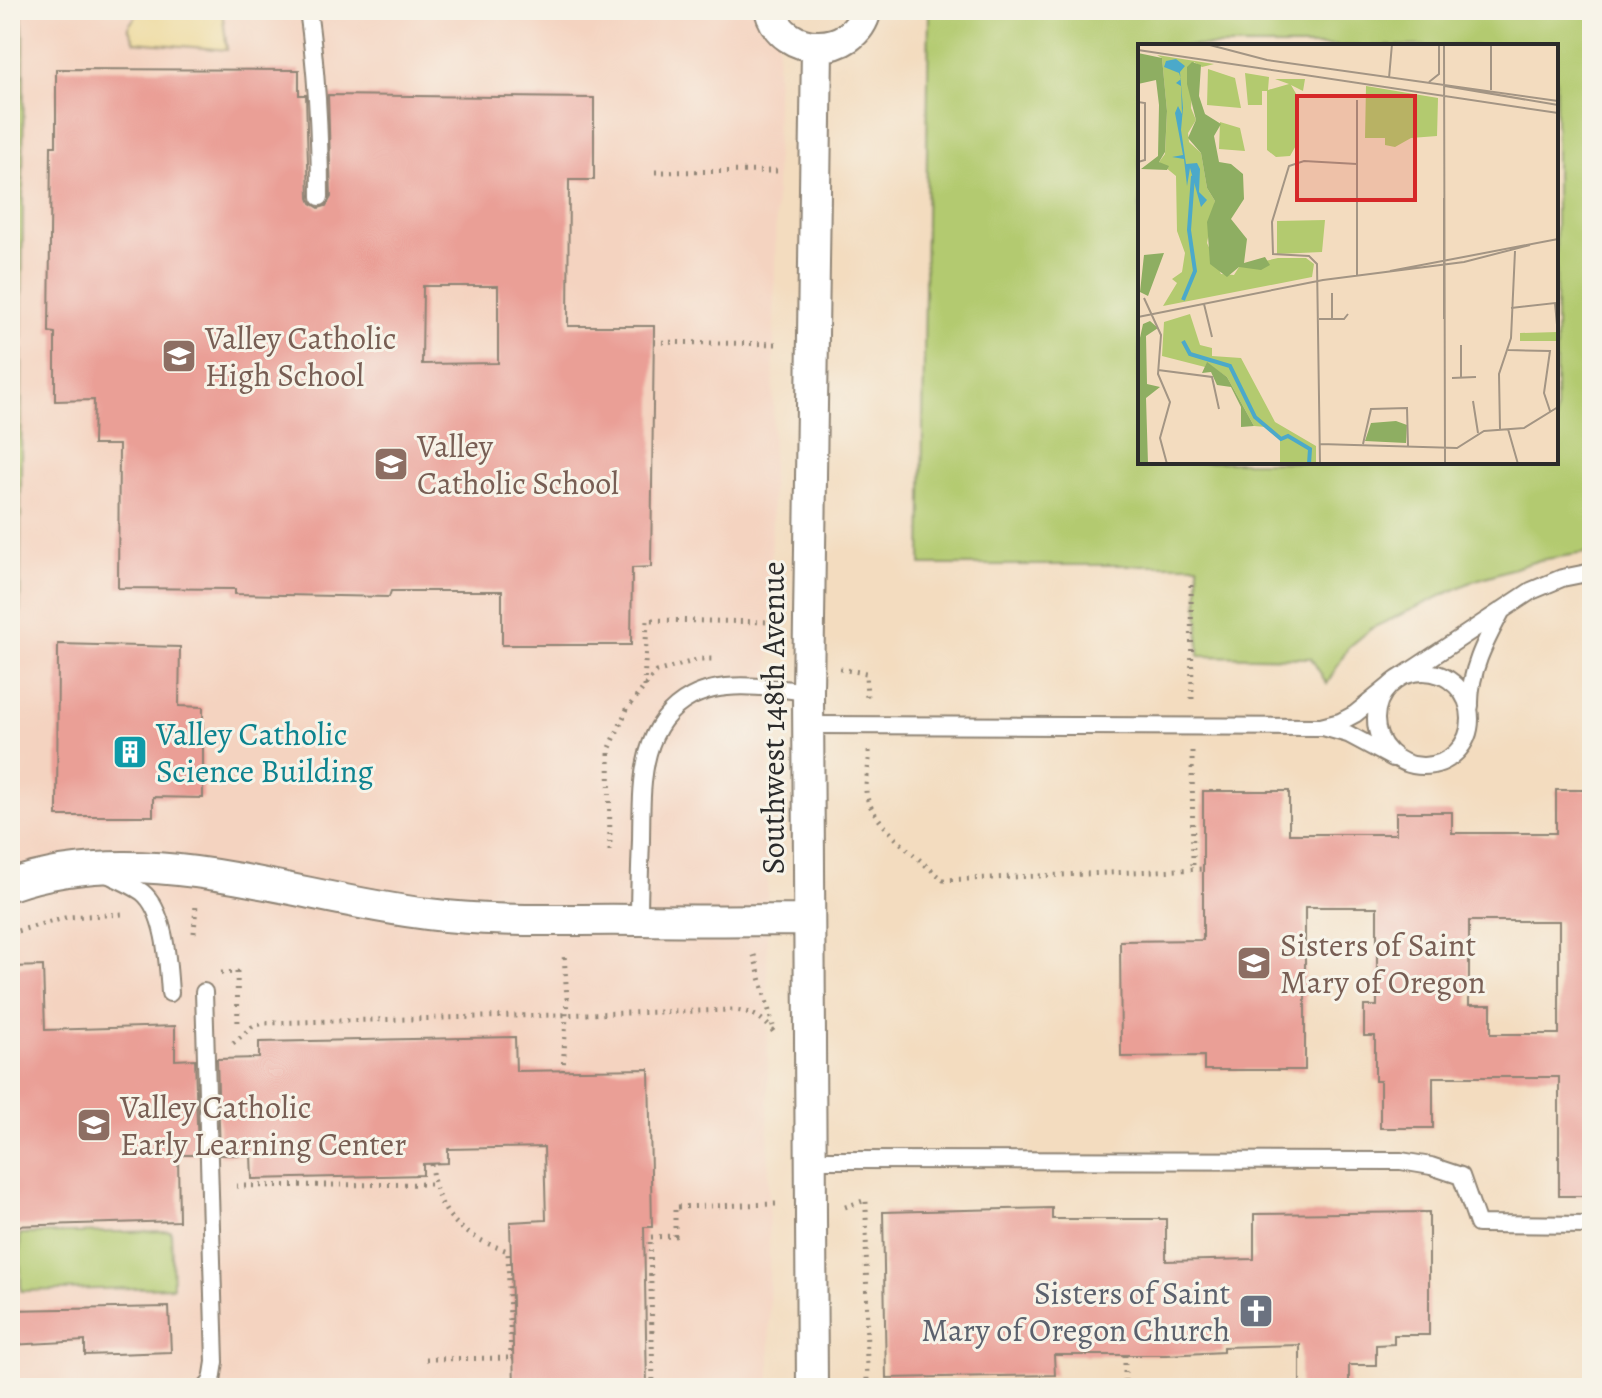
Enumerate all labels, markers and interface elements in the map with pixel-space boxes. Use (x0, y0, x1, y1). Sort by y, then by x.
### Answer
inset map (1138, 44, 1558, 464)
place label: Valley Catholic High School (204, 316, 396, 397)
school or university icon: Valley Catholic High School (160, 337, 198, 375)
place label: Valley Catholic School (416, 424, 619, 505)
school or university icon: Valley Catholic School (372, 445, 410, 483)
street label: Southwest 148th Avenue (751, 562, 795, 875)
place label: Valley Catholic Science Building (155, 712, 374, 793)
building icon: Valley Catholic Science Building (111, 733, 149, 771)
place label: Sisters of Saint Mary of Oregon (1280, 923, 1485, 1004)
school or university icon: Sisters of Saint Mary of Oregon (1235, 944, 1273, 982)
place label: Valley Catholic Early Learning Center (119, 1085, 406, 1166)
school or university icon: Valley Catholic Early Learning Center (75, 1106, 113, 1144)
place label: Sisters of Saint Mary of Oregon Church (921, 1271, 1230, 1352)
church icon: Sisters of Saint Mary of Oregon Church (1237, 1292, 1275, 1330)

